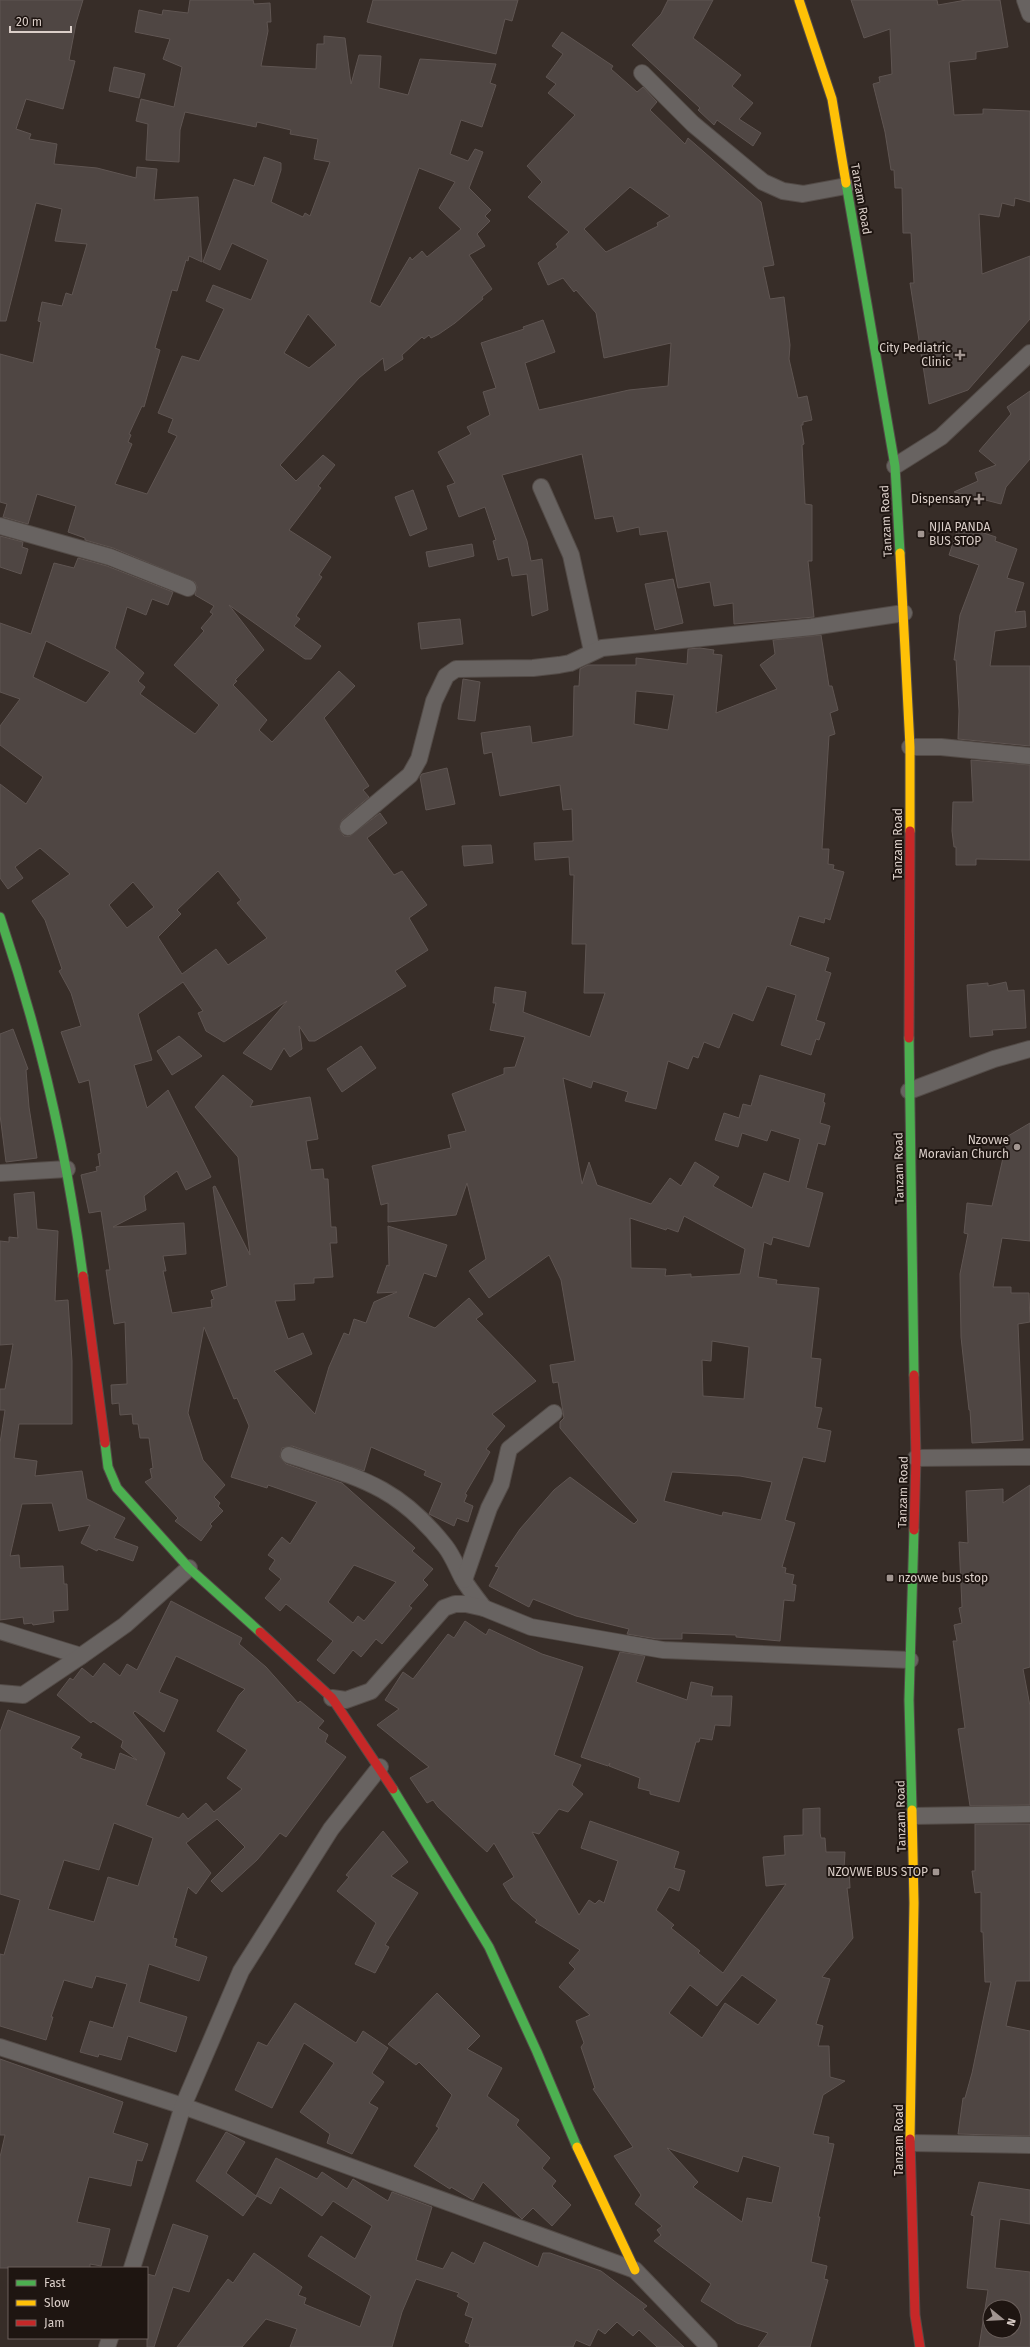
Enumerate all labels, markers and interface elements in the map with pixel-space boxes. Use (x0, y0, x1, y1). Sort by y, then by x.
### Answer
scale bar (10, 8, 71, 34)
text: 20 m (16, 15, 42, 29)
street label: Tanzam Road (848, 162, 874, 236)
place label: City Pediatric Clinic (879, 341, 951, 369)
marker: City Pediatric Clinic (954, 349, 966, 361)
street label: Tanzam Road (877, 485, 895, 557)
place label: Dispensary (911, 492, 971, 506)
marker: Dispensary (974, 494, 984, 504)
place label: NJIA PANDA BUS STOP (929, 520, 990, 548)
marker: NJIA PANDA BUS STOP (916, 529, 926, 539)
street label: Tanzam Road (891, 808, 905, 880)
street label: Tanzam Road (891, 1132, 907, 1204)
place label: Nzovwe Moravian Church (918, 1133, 1009, 1161)
marker: Nzovwe Moravian Church (1012, 1142, 1022, 1152)
street label: Tanzam Road (895, 1456, 911, 1528)
place label: nzovwe bus stop (898, 1571, 988, 1585)
marker: nzovwe bus stop (885, 1573, 895, 1583)
street label: Tanzam Road (893, 1780, 909, 1852)
place label: NZOVWE BUS STOP (827, 1865, 928, 1879)
marker: NZOVWE BUS STOP (931, 1867, 941, 1877)
street label: Tanzam Road (892, 2104, 906, 2176)
legend (8, 2267, 148, 2339)
text: Fast (44, 2276, 66, 2290)
text: Slow (44, 2296, 70, 2310)
north arrow (982, 2299, 1022, 2339)
text: Jam (44, 2316, 64, 2330)
text: N (1004, 2316, 1018, 2327)

